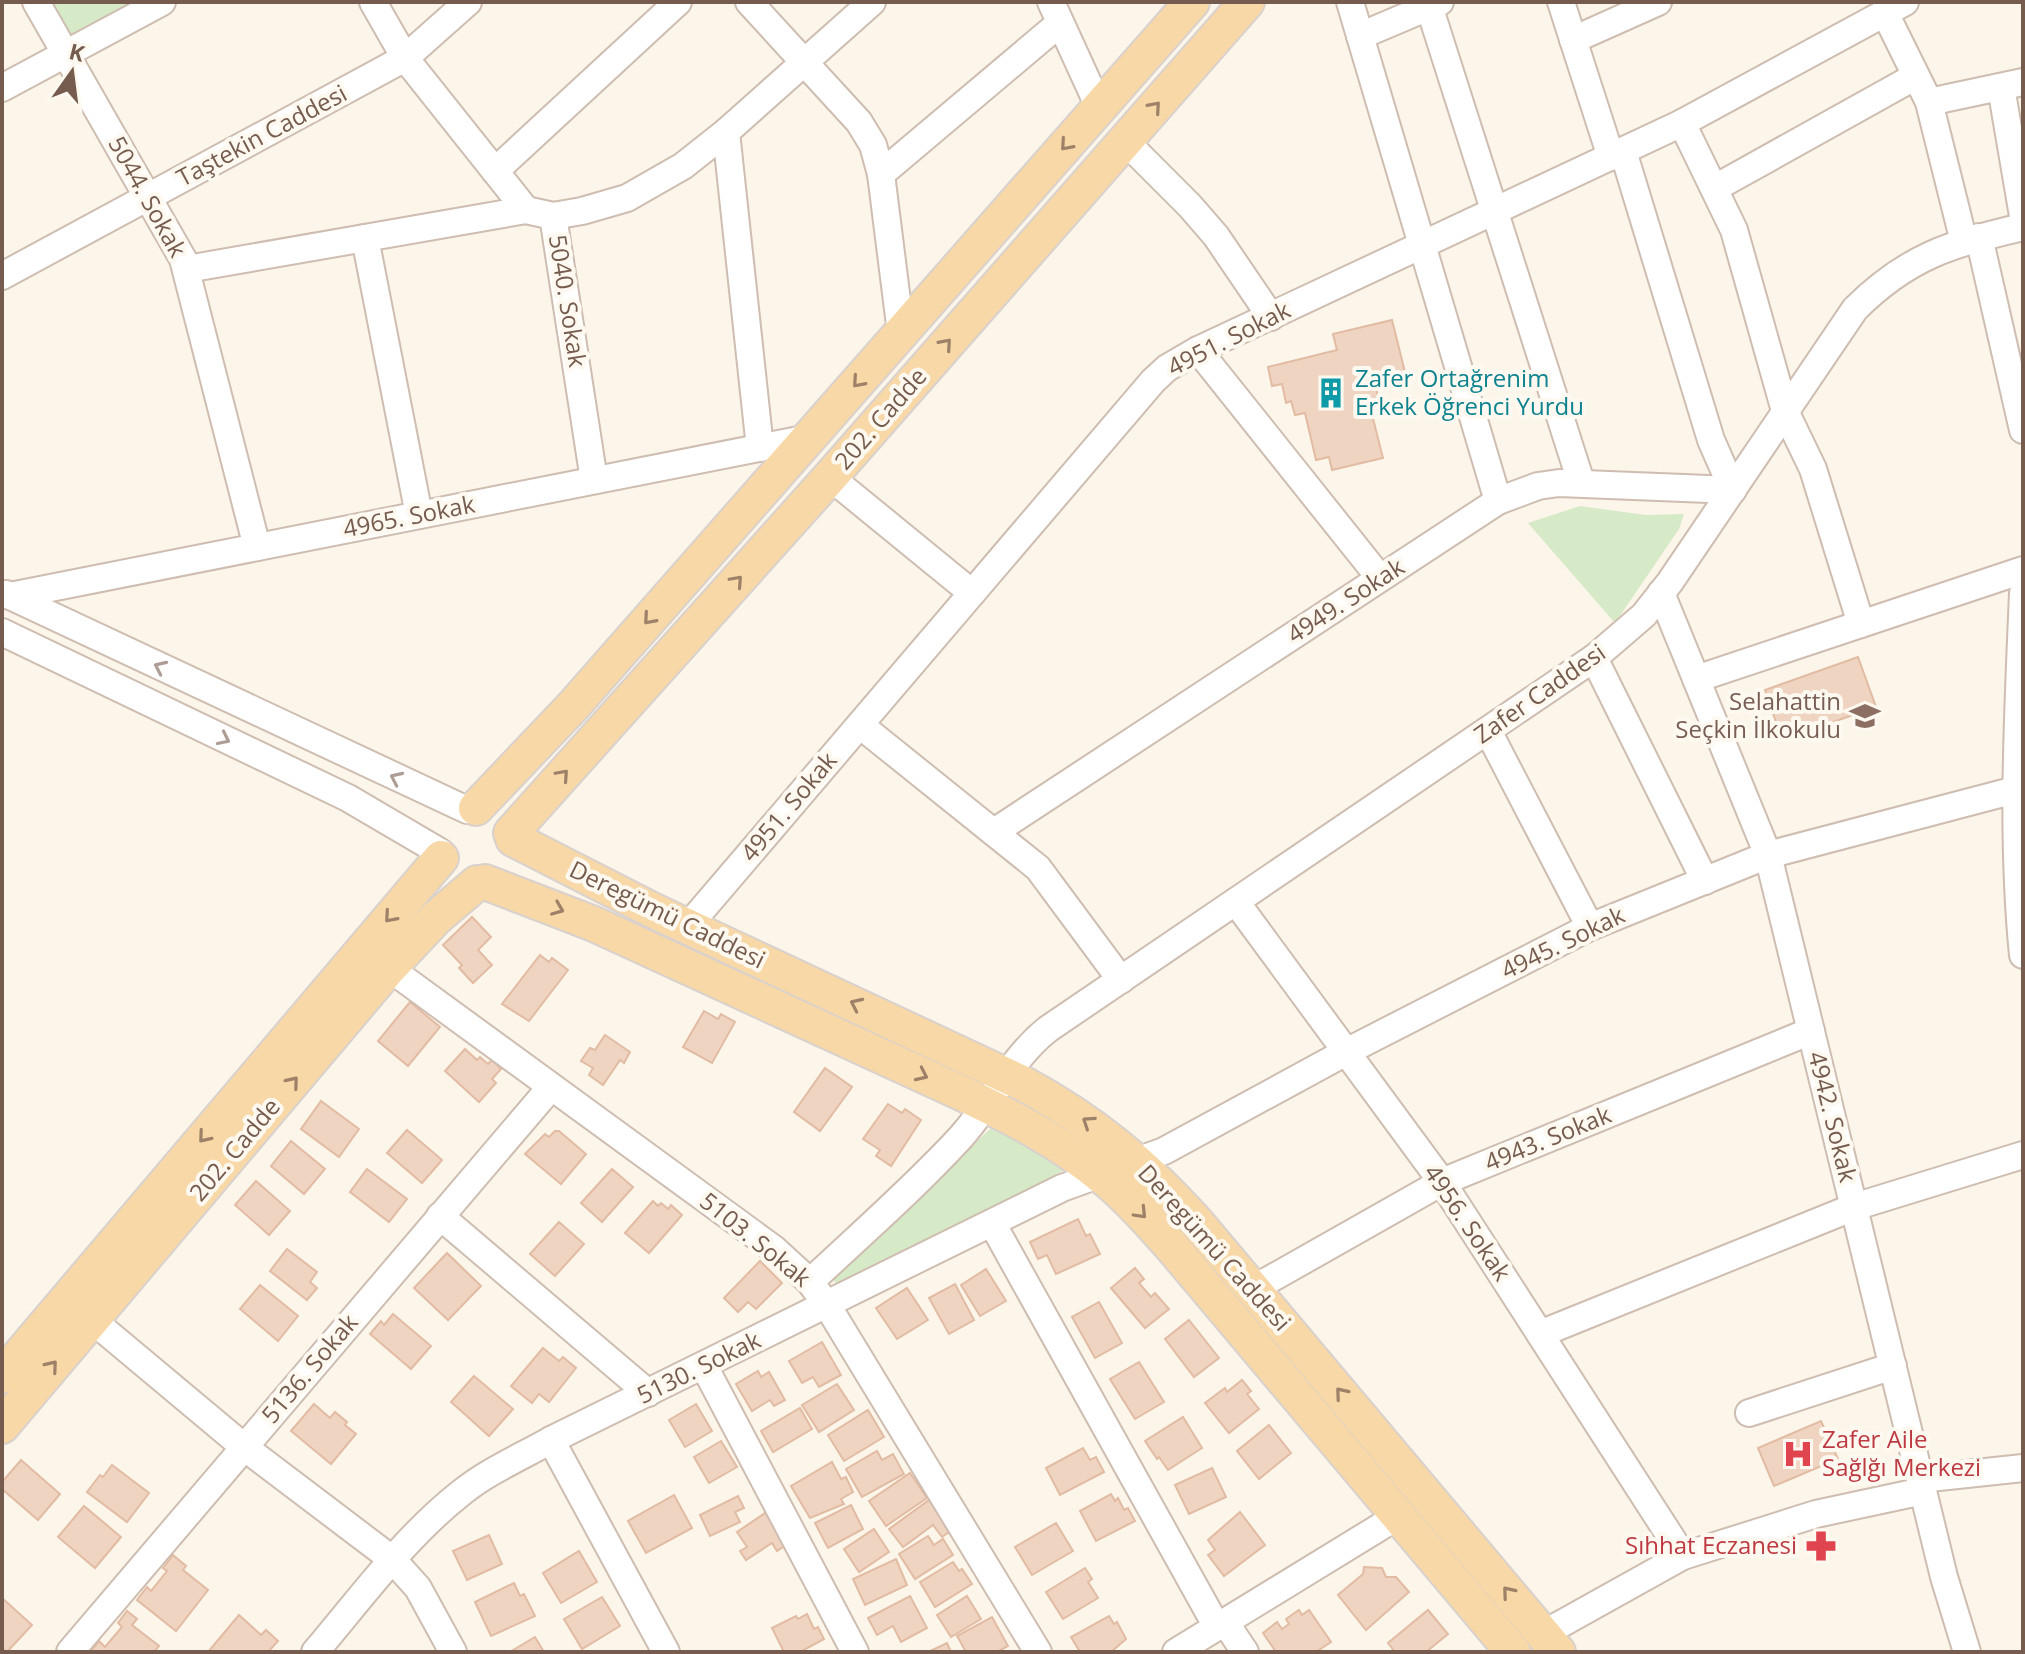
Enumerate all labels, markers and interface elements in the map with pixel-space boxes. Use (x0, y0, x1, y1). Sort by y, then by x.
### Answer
north arrow (32, 32, 112, 112)
text: K (66, 35, 88, 68)
street label: Taştekin Caddesi (170, 76, 352, 193)
one-way arrow (1145, 102, 1160, 117)
street label: 5044. Sokak (101, 130, 195, 263)
one-way arrow (1062, 135, 1076, 150)
street label: 5040. Sokak (542, 232, 595, 370)
street label: 4951. Sokak (1161, 292, 1296, 383)
one-way arrow (936, 339, 951, 354)
street label: 202. Cadde (826, 360, 933, 476)
place label: Zafer Ortağrenim Erkek Öğrenci Yurdu (1355, 361, 1584, 422)
one-way arrow (853, 373, 868, 388)
building icon: Zafer Ortağrenim Erkek Öğrenci Yurdu (1314, 376, 1348, 410)
street label: 4965. Sokak (340, 487, 478, 544)
street label: 4949. Sokak (1280, 549, 1411, 650)
one-way arrow (727, 576, 742, 590)
one-way arrow (644, 610, 659, 625)
street label: Zafer Caddesi (1467, 635, 1611, 750)
one-way arrow (154, 661, 169, 677)
place label: Selahattin Seçkin İlkokulu (1675, 684, 1841, 745)
school or university icon: Selahattin Seçkin İlkokulu (1848, 699, 1882, 733)
one-way arrow (215, 729, 230, 745)
street label: 4951. Sokak (732, 744, 844, 868)
one-way arrow (554, 769, 568, 784)
one-way arrow (389, 772, 404, 788)
street label: Deregümü Caddesi (564, 852, 771, 975)
street label: 4945. Sokak (1495, 897, 1630, 986)
one-way arrow (550, 899, 564, 916)
one-way arrow (385, 908, 400, 923)
one-way arrow (850, 998, 865, 1014)
street label: 4942. Sokak (1801, 1048, 1866, 1186)
one-way arrow (914, 1065, 929, 1081)
one-way arrow (283, 1077, 298, 1091)
street label: 202. Cadde (181, 1091, 287, 1208)
street label: 4943. Sokak (1479, 1097, 1616, 1178)
one-way arrow (1082, 1117, 1096, 1132)
one-way arrow (199, 1128, 214, 1142)
street label: Deregümü Caddesi (1131, 1156, 1299, 1338)
street label: 4956. Sokak (1417, 1158, 1519, 1287)
street label: 5103. Sokak (694, 1184, 819, 1294)
one-way arrow (1131, 1204, 1146, 1218)
street label: 5136. Sokak (253, 1306, 365, 1430)
street label: 5130. Sokak (631, 1322, 766, 1411)
one-way arrow (42, 1361, 57, 1375)
one-way arrow (1336, 1388, 1351, 1403)
place label: Zafer Aile Sağlğı Merkezi (1822, 1422, 1981, 1483)
hospital icon: Zafer Aile Sağlğı Merkezi (1781, 1437, 1815, 1471)
place label: Sıhhat Eczanesi (1625, 1528, 1797, 1561)
pharmacy icon: Sıhhat Eczanesi (1804, 1529, 1838, 1563)
one-way arrow (1503, 1587, 1518, 1602)

